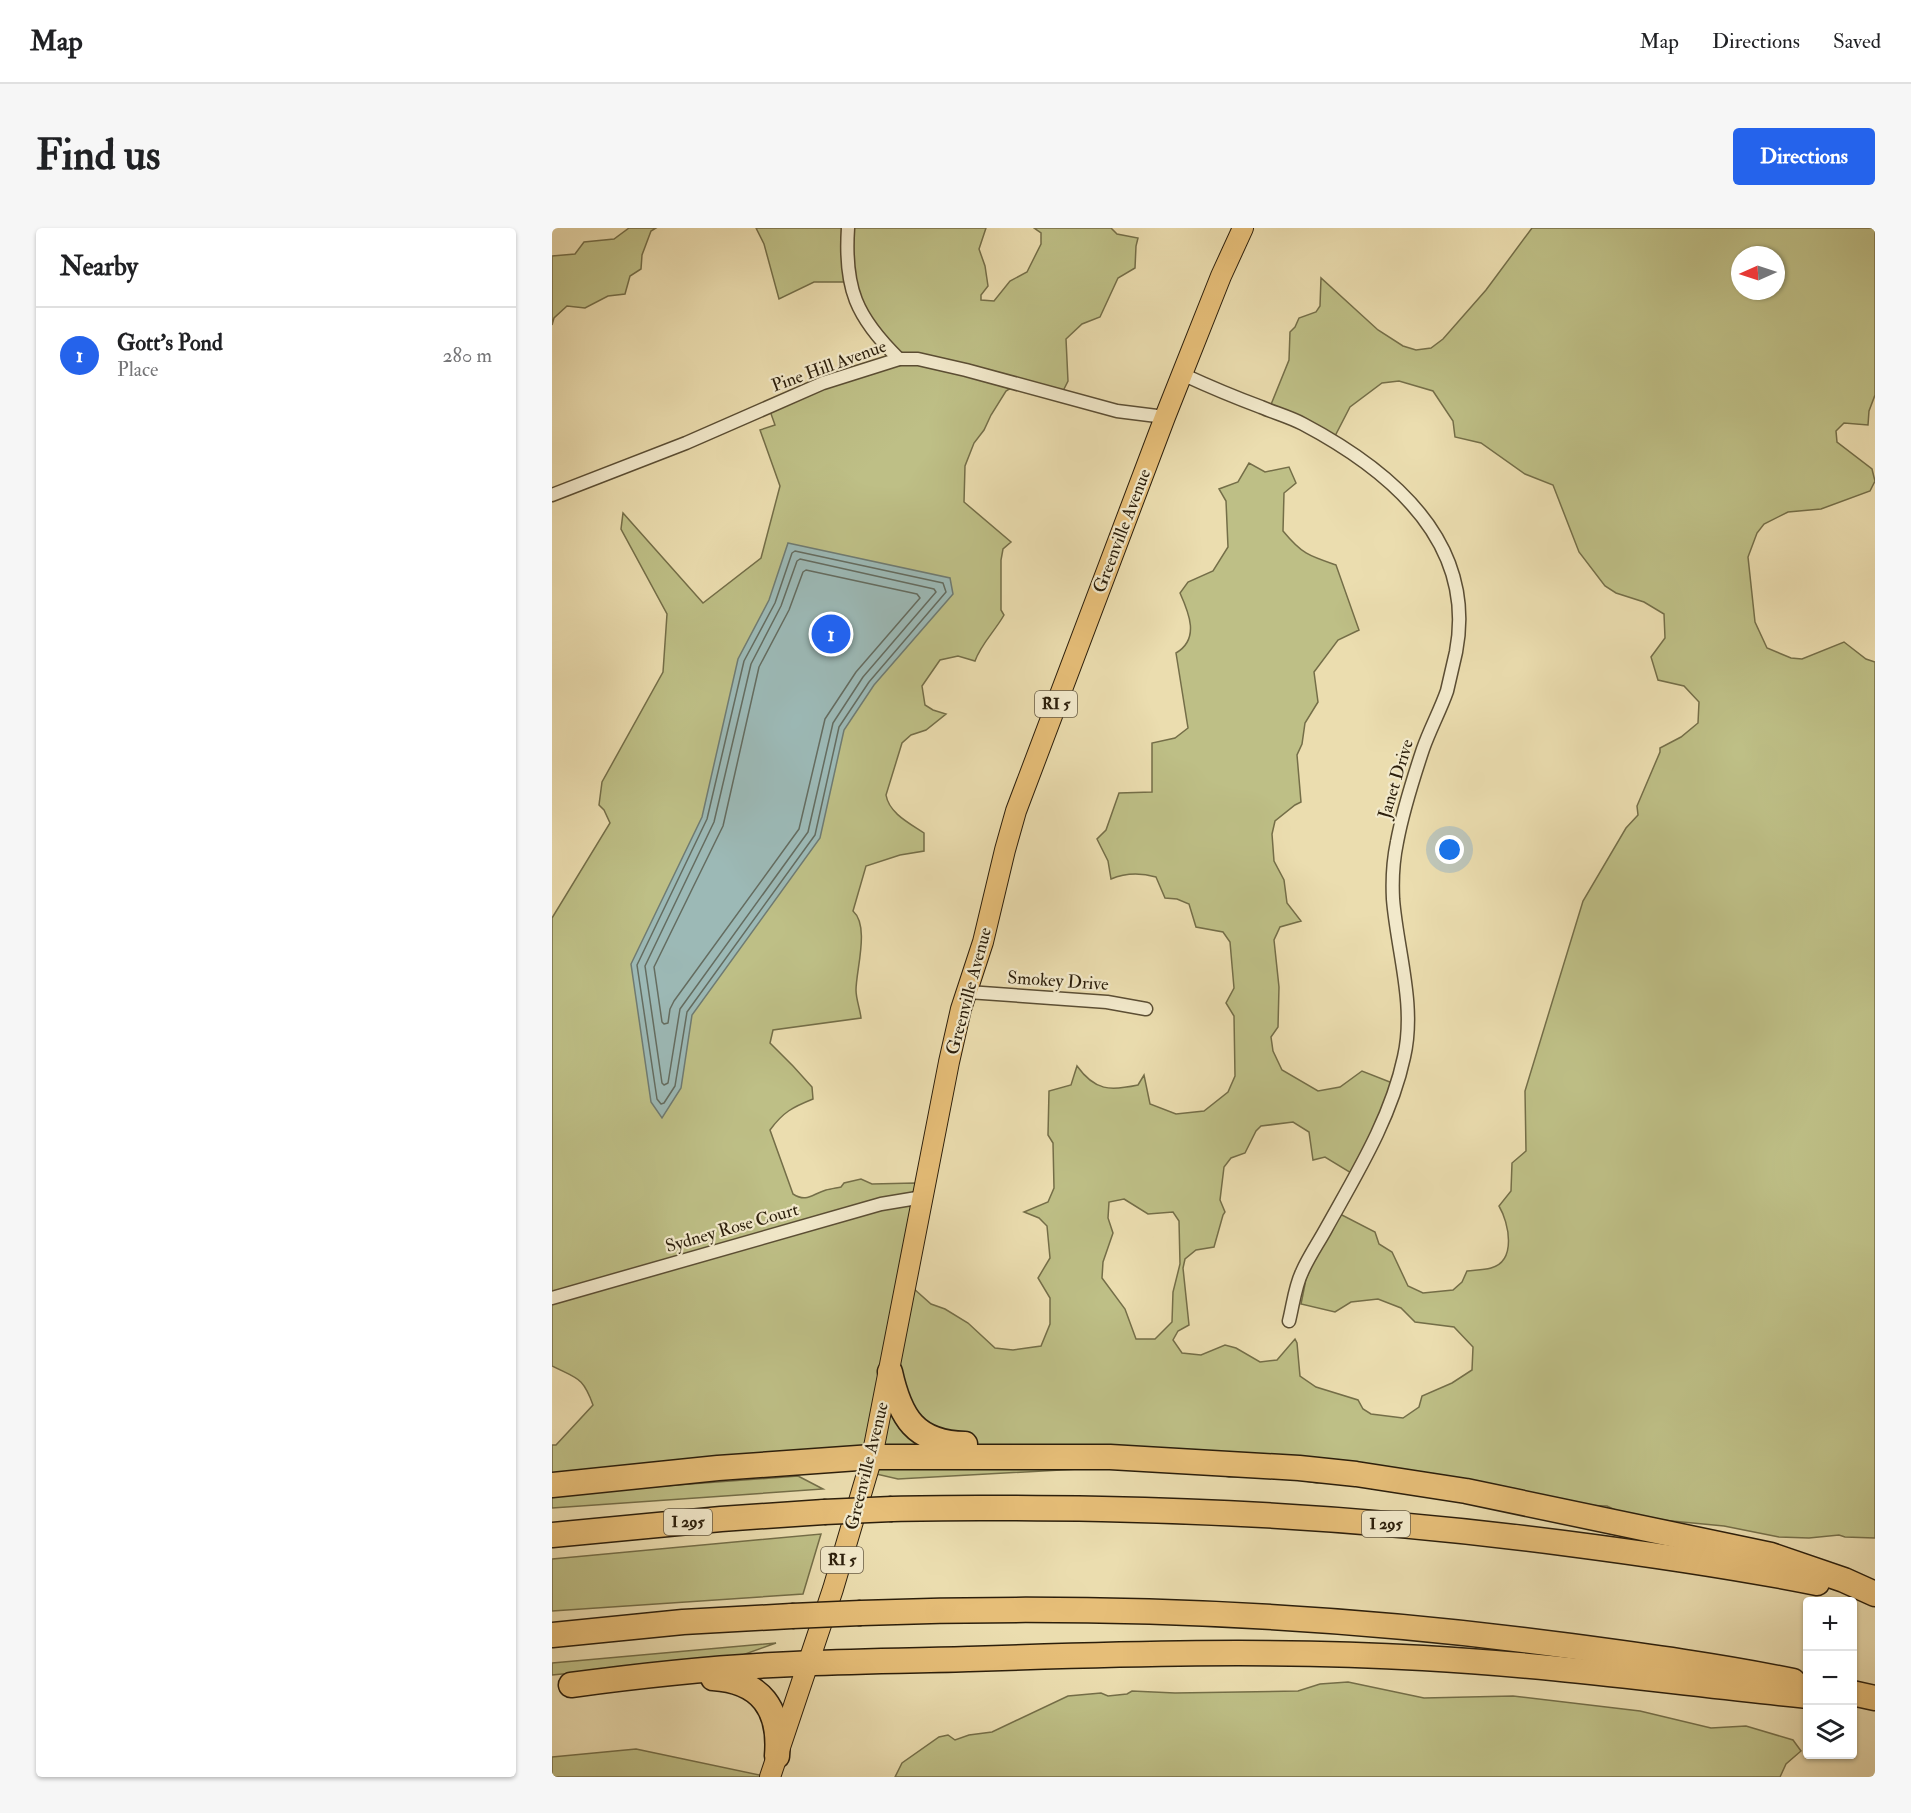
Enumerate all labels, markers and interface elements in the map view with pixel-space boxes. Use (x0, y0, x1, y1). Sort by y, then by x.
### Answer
text: Map (30, 24, 83, 59)
text: Map (1639, 28, 1679, 55)
text: Directions (1712, 28, 1800, 55)
text: Saved (1833, 28, 1881, 55)
button: Directions (1733, 128, 1875, 185)
text: Find us (36, 130, 160, 182)
north arrow (1731, 246, 1785, 300)
text: Nearby (60, 251, 138, 283)
text: Gott's Pond (117, 329, 223, 357)
street label: Pine Hill Avenue (768, 334, 890, 397)
text: 1 (76, 343, 83, 368)
text: 280 m (442, 343, 492, 368)
text: Place (117, 357, 158, 382)
street label: Greenville Avenue (1088, 465, 1156, 596)
pin: 1 (812, 612, 850, 656)
road number: RI 5 (1035, 691, 1077, 717)
street label: Janet Drive (1373, 736, 1419, 823)
your location (1435, 835, 1464, 864)
street label: Greenville Avenue (941, 924, 997, 1057)
street label: Smokey Drive (1007, 966, 1110, 996)
street label: Sydney Rose Court (663, 1198, 801, 1258)
street label: Greenville Avenue (840, 1399, 894, 1532)
road number: I 295 (664, 1509, 712, 1535)
road number: I 295 (1362, 1511, 1410, 1537)
road number: RI 5 (821, 1547, 863, 1573)
map controls (1803, 1597, 1857, 1759)
button: + (1803, 1597, 1857, 1651)
button: − (1803, 1651, 1857, 1705)
button: layers (1803, 1705, 1857, 1759)

